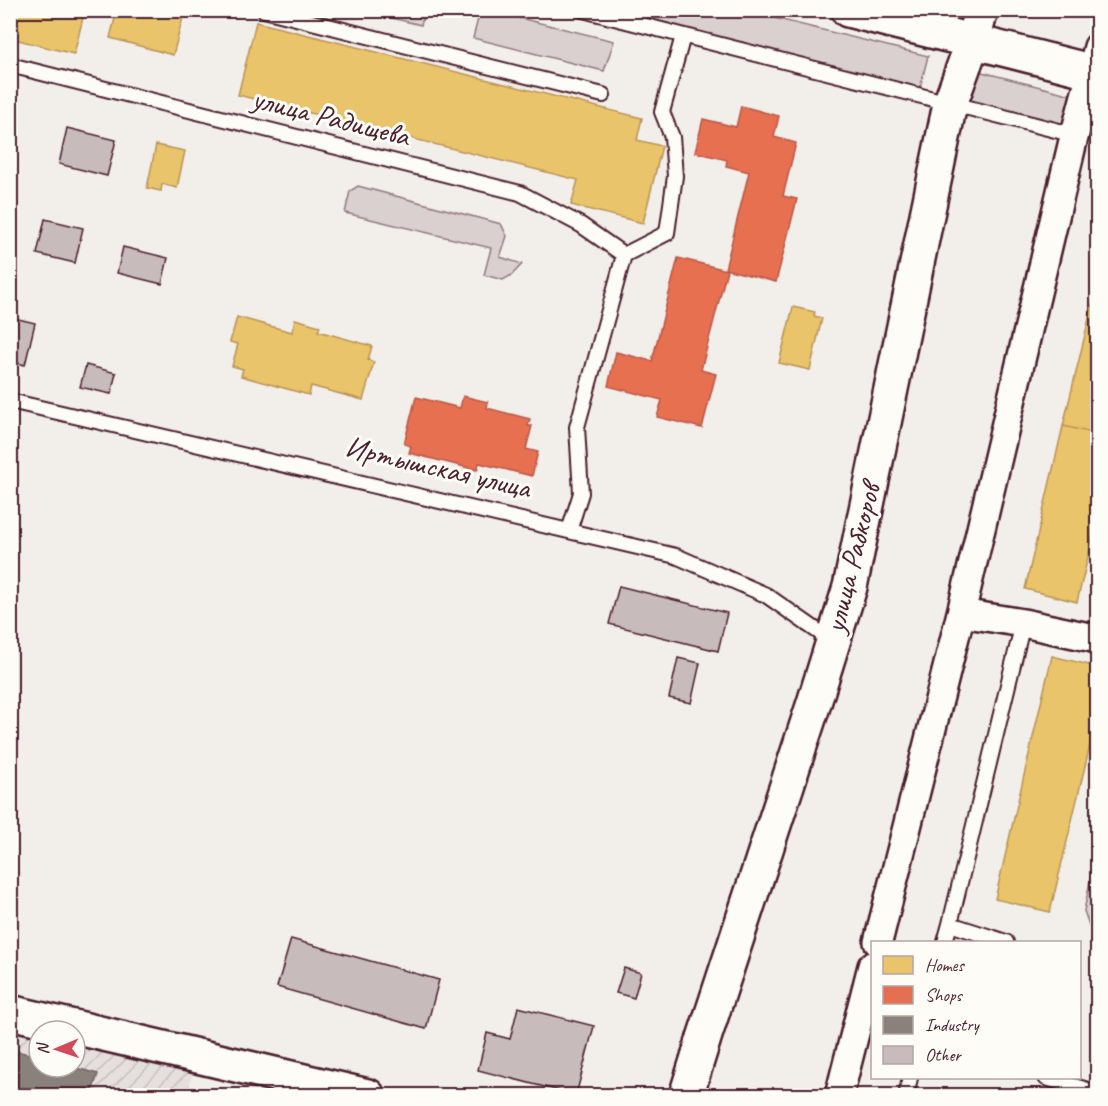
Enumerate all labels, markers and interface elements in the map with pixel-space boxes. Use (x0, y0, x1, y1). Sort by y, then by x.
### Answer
street label: улица Радищева (247, 79, 415, 155)
street label: Иртышская улица (342, 427, 536, 507)
street label: улица Рабкоров (815, 474, 890, 638)
legend (871, 941, 1081, 1079)
text: Homes (925, 954, 965, 976)
text: Shops (925, 984, 964, 1006)
text: Industry (925, 1014, 980, 1036)
north arrow (27, 1019, 87, 1079)
text: N (33, 1041, 53, 1055)
text: Other (925, 1044, 962, 1066)

